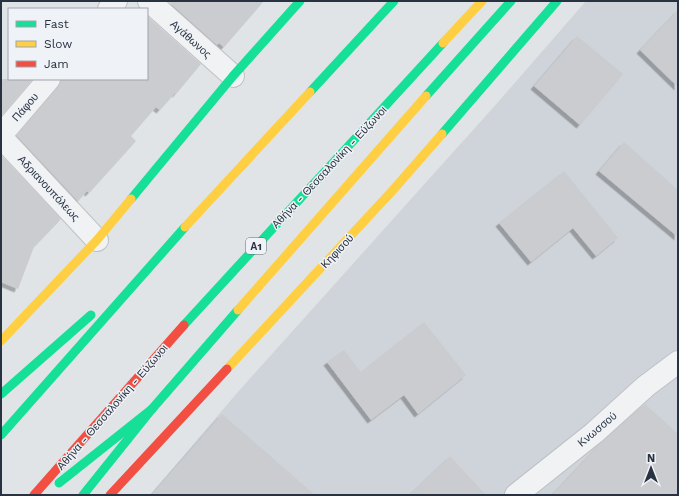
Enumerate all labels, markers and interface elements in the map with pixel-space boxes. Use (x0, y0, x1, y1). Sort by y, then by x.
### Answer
legend (8, 8, 148, 80)
text: Fast (44, 17, 69, 31)
street label: Αγάθωνος (168, 18, 214, 61)
text: Slow (44, 37, 72, 51)
text: Jam (44, 57, 69, 71)
street label: Πάφου (9, 90, 41, 124)
street label: Αθήνα - Θεσσαλονίκη - Εύζωνοι (269, 103, 390, 231)
street label: Αδριανουπόλεως (15, 153, 82, 224)
street label: Κηφισού (318, 232, 356, 271)
road number: Α1 (246, 238, 266, 254)
street label: Αθήνα - Θεσσαλονίκη - Εύζωνοι (54, 341, 171, 473)
street label: Κνωσσού (575, 409, 620, 450)
north arrow (631, 448, 671, 488)
text: N (647, 452, 655, 465)

